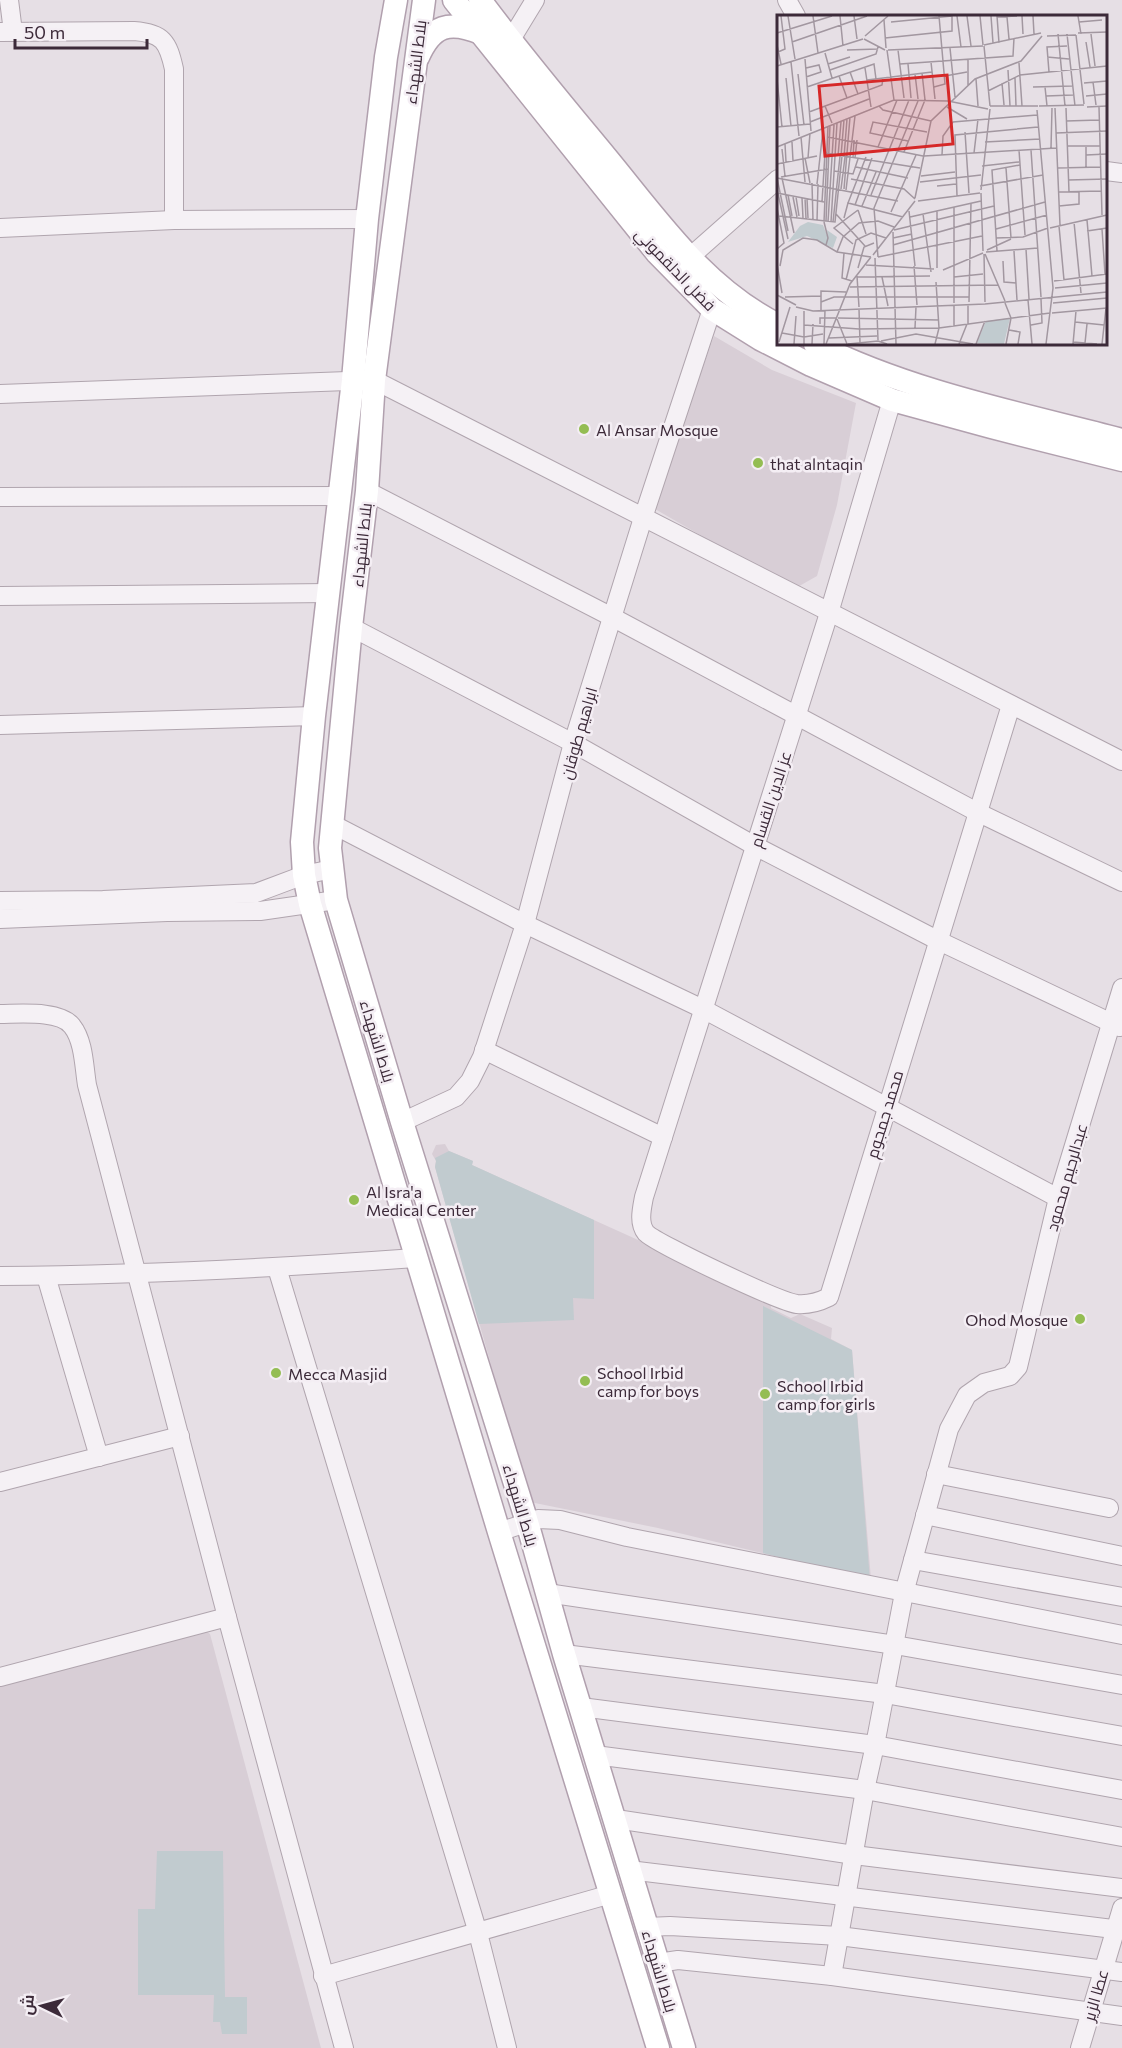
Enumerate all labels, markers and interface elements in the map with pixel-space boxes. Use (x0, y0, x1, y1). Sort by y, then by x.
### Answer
scale bar (15, 12, 147, 50)
inset map (777, 15, 1107, 345)
street label: بلاط الشهداء (400, 19, 432, 106)
text: 50 m (24, 21, 65, 43)
street label: فضل الدلقموني (628, 224, 720, 318)
place label: Al Ansar Mosque (596, 420, 718, 439)
marker: Al Ansar Mosque (577, 422, 591, 436)
place label: that alntaqin (770, 454, 863, 473)
marker: that alntaqin (751, 456, 765, 470)
street label: بلاط الشهداء (347, 502, 377, 588)
street label: ابراهيم طوقان (556, 685, 603, 782)
street label: عز الدين القسام (745, 748, 797, 851)
street label: بلاط الشهداء (355, 998, 399, 1085)
street label: محمد جمجوم (862, 1068, 909, 1161)
street label: عبدالرحيم محمود (1042, 1121, 1093, 1234)
place label: Al Isra'a Medical Center (366, 1182, 477, 1219)
marker: Al Isra'a Medical Center (347, 1193, 361, 1207)
place label: Ohod Mosque (965, 1310, 1068, 1329)
marker: Ohod Mosque (1073, 1312, 1087, 1326)
place label: School Irbid camp for boys (597, 1363, 699, 1400)
place label: Mecca Masjid (288, 1364, 387, 1383)
marker: Mecca Masjid (269, 1366, 283, 1380)
marker: School Irbid camp for boys (578, 1374, 592, 1388)
place label: School Irbid camp for girls (777, 1376, 875, 1413)
marker: School Irbid camp for girls (758, 1387, 772, 1401)
street label: بلاط الشهداء (498, 1462, 542, 1549)
street label: بلاط الشهداء (637, 1928, 681, 2015)
street label: عطا الزير (1078, 1967, 1112, 2024)
north arrow (12, 1976, 72, 2036)
text: ش (16, 1994, 38, 2016)

